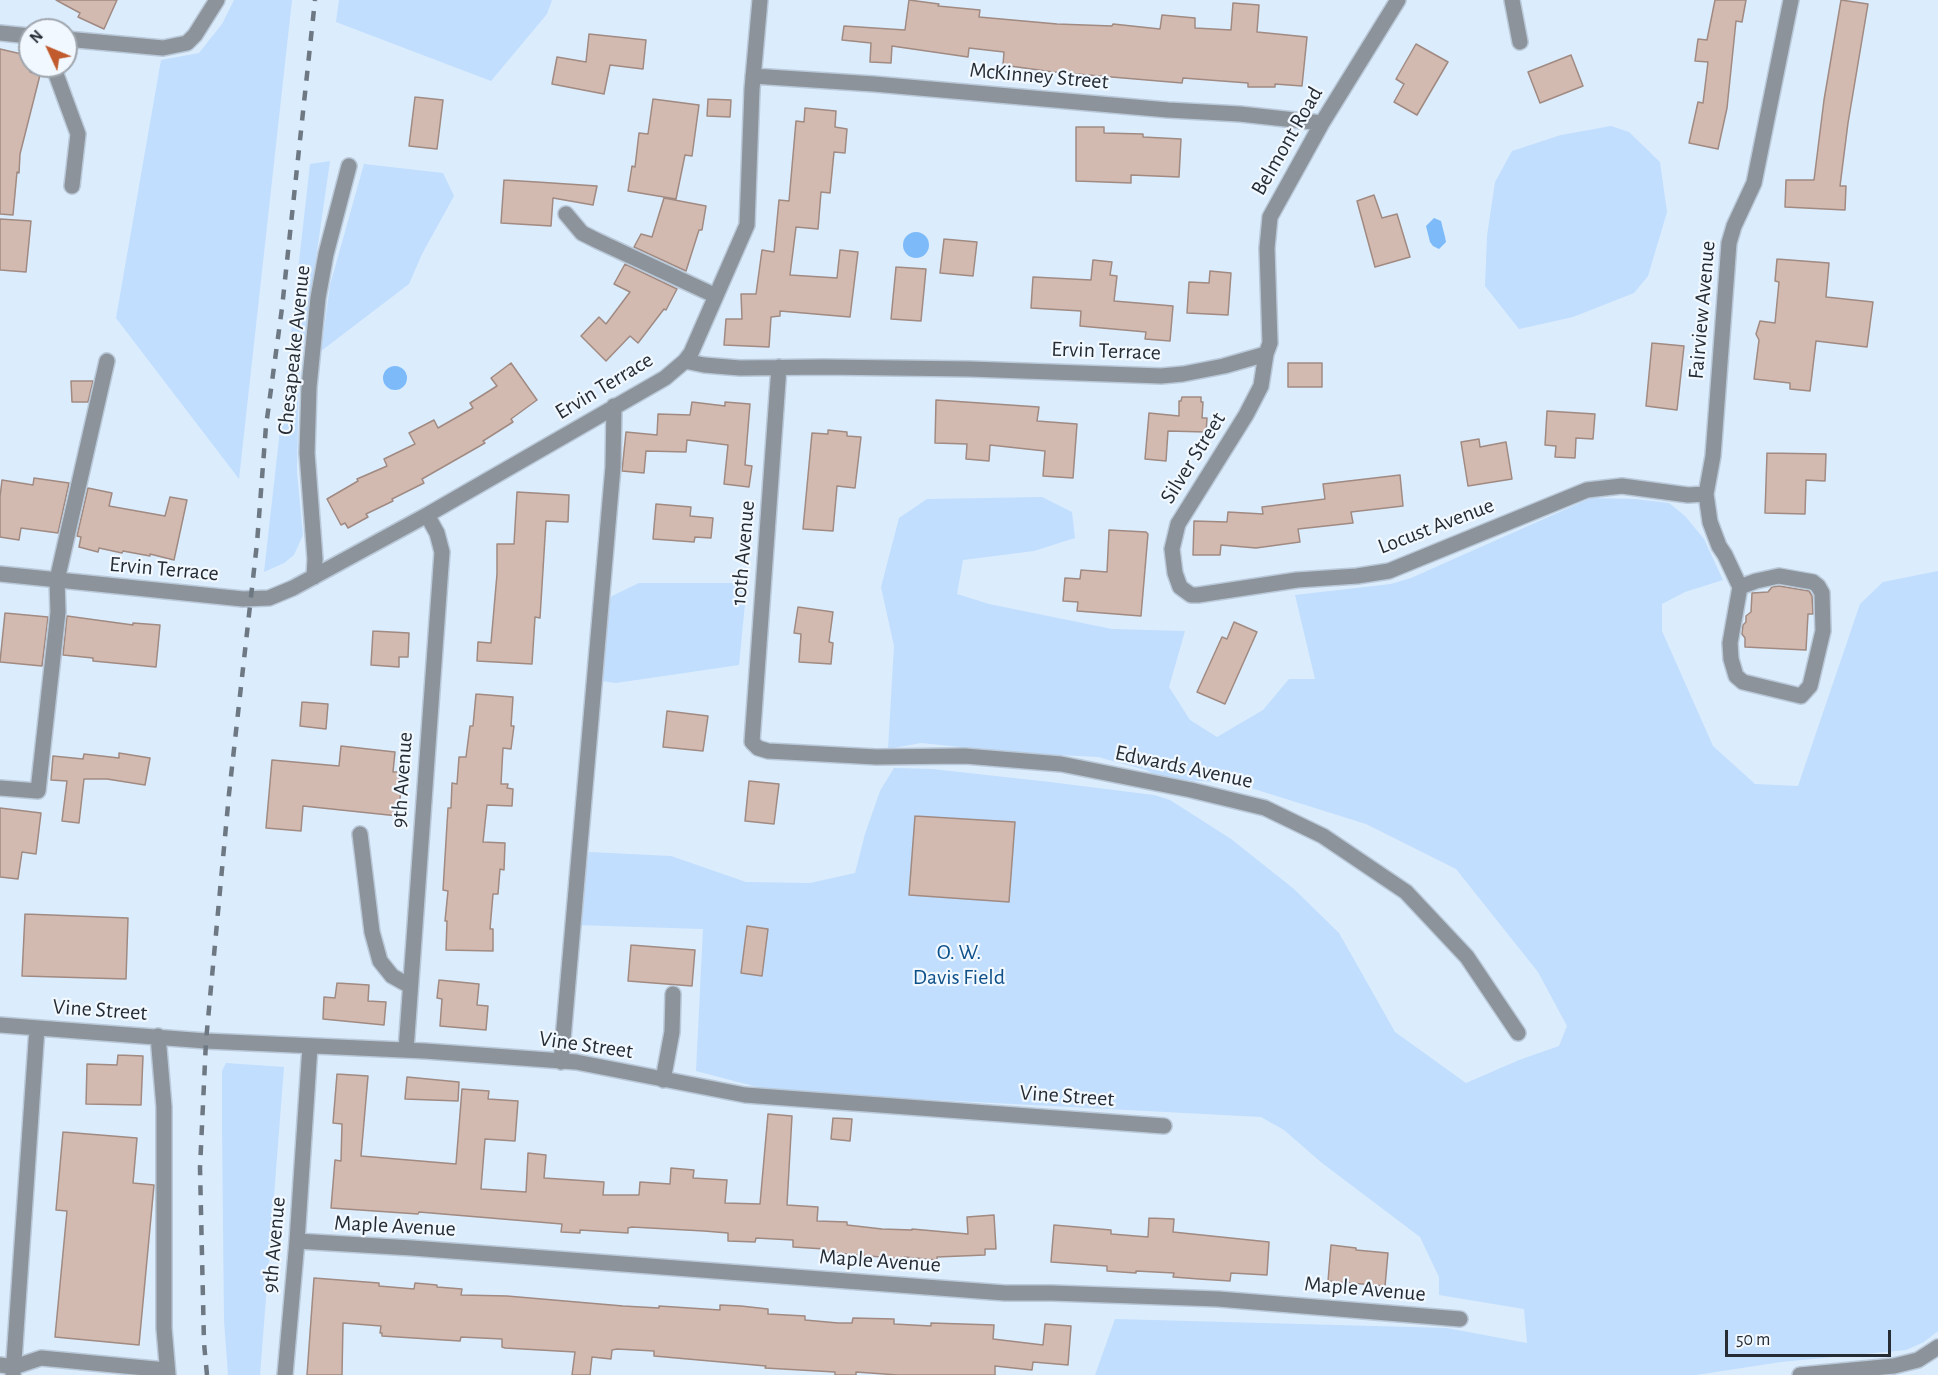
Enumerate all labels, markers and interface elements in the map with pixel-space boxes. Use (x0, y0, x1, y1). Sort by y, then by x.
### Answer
north arrow (18, 18, 78, 78)
text: N (27, 27, 46, 46)
street label: McKinney Street (968, 57, 1110, 95)
street label: Belmont Road (1245, 82, 1329, 200)
street label: Fairview Avenue (1683, 240, 1721, 380)
street label: Chesapeake Avenue (272, 264, 316, 436)
street label: Ervin Terrace (1051, 336, 1161, 366)
street label: Ervin Terrace (550, 346, 658, 426)
street label: Silver Street (1155, 407, 1231, 509)
street label: Locust Avenue (1374, 492, 1498, 560)
street label: 10th Avenue (725, 499, 761, 607)
street label: Ervin Terrace (108, 551, 220, 587)
street label: 9th Avenue (385, 731, 419, 829)
street label: Edwards Avenue (1113, 740, 1255, 794)
park label: O. W. Davis Field (913, 939, 1005, 990)
street label: Vine Street (52, 994, 148, 1026)
street label: Vine Street (537, 1025, 635, 1065)
street label: Vine Street (1019, 1080, 1115, 1112)
street label: 9th Avenue (257, 1196, 291, 1294)
street label: Maple Avenue (333, 1210, 457, 1242)
street label: Maple Avenue (818, 1244, 942, 1278)
street label: Maple Avenue (1303, 1271, 1427, 1307)
scale bar (1728, 1318, 1894, 1356)
text: 50 m (1736, 1331, 1770, 1349)

